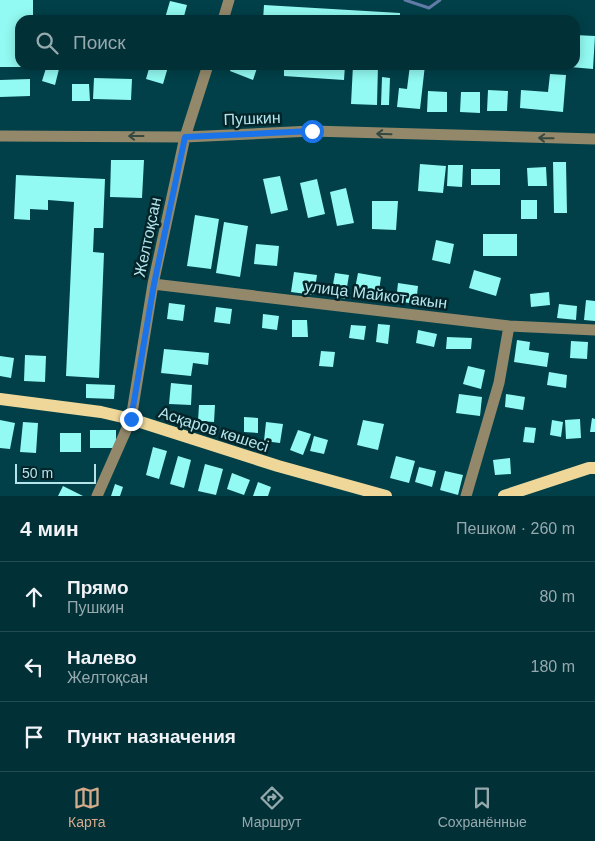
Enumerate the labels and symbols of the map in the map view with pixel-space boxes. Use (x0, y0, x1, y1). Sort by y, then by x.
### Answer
street label: Пушкин (223, 109, 281, 128)
route start (301, 120, 324, 143)
one-way arrow (376, 129, 392, 138)
one-way arrow (129, 131, 145, 141)
one-way arrow (539, 133, 555, 143)
street label: Желтоқсан (131, 196, 164, 279)
street label: улица Майкот акын (304, 277, 448, 312)
street label: Асқаров көшесі (157, 404, 271, 455)
route end (120, 408, 143, 431)
scale bar (15, 461, 96, 484)

